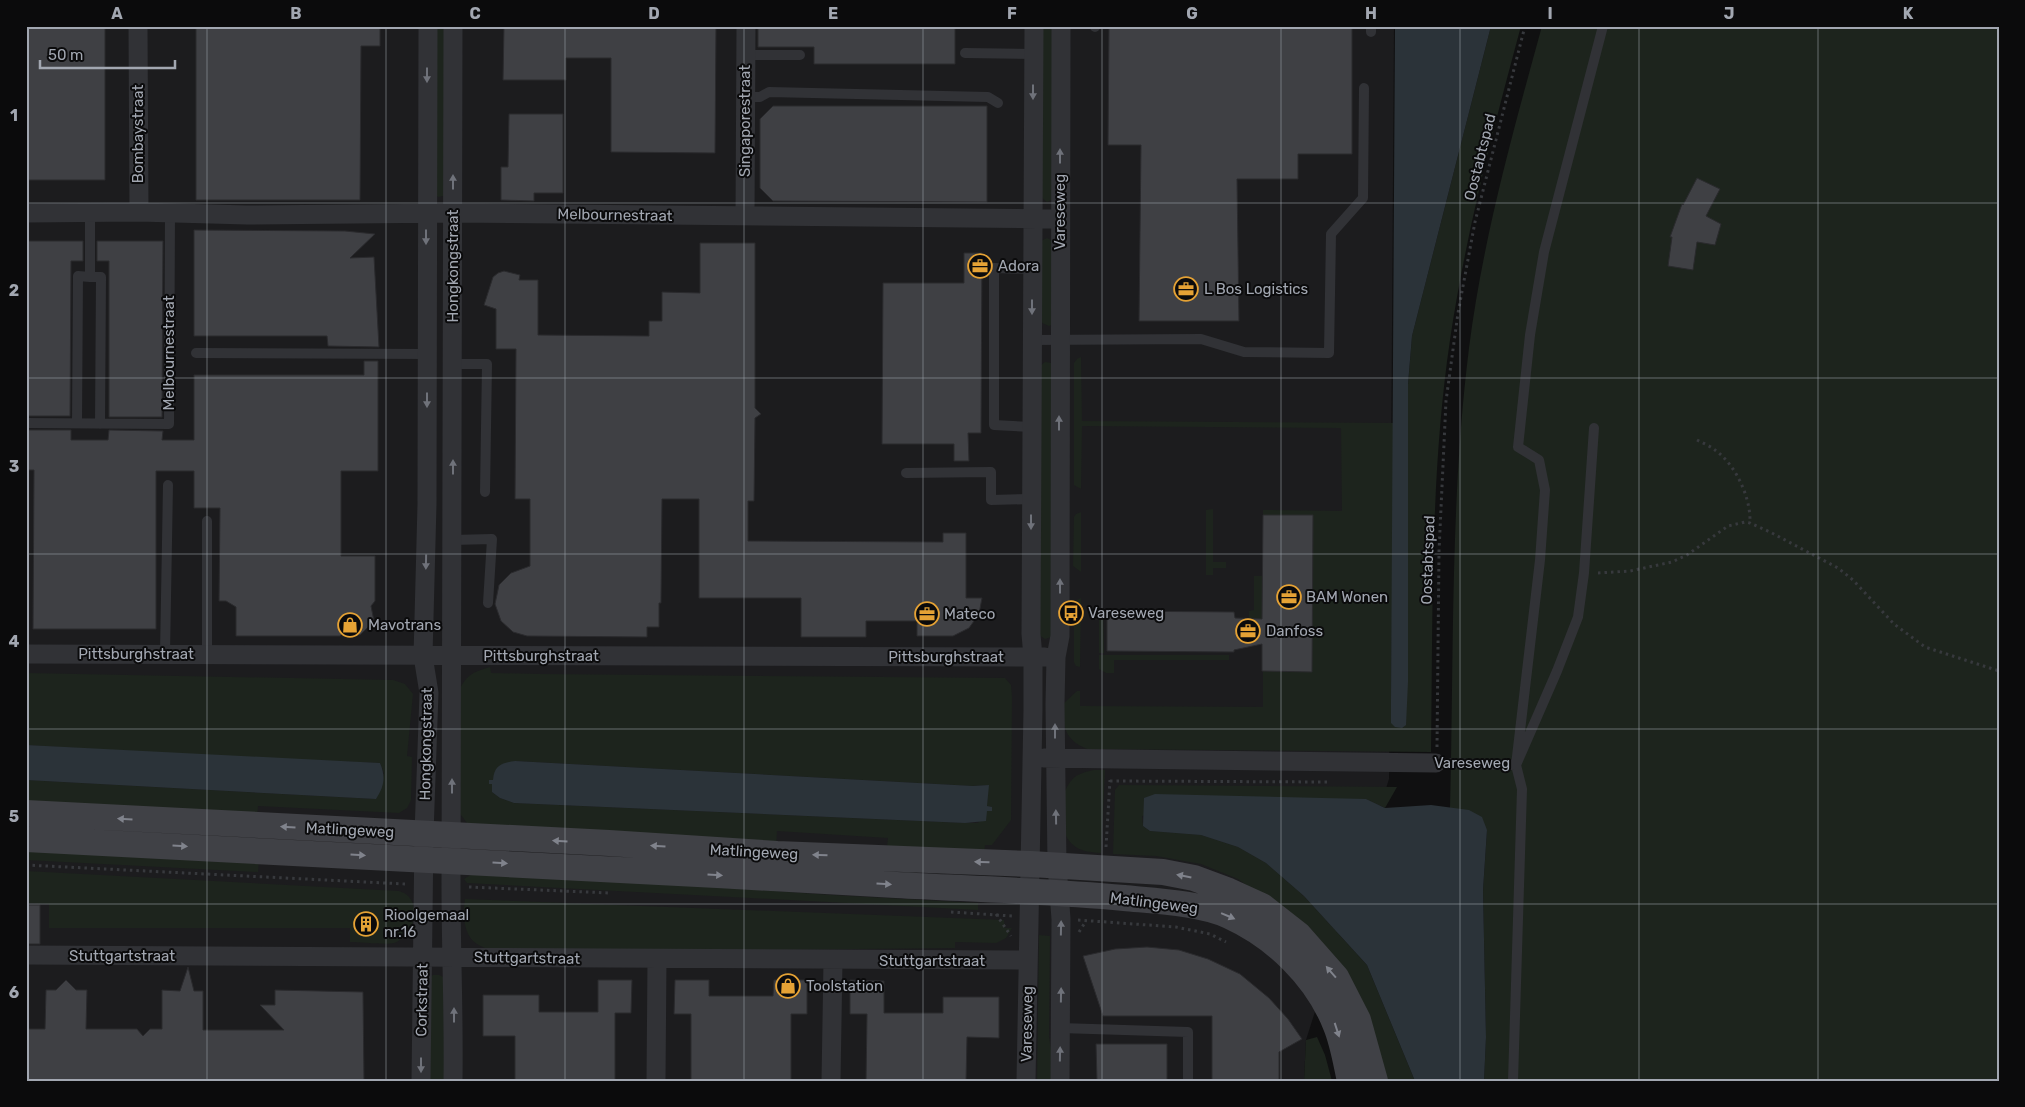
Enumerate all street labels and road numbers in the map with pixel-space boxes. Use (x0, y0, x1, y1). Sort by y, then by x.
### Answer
street label: Singaporestraat (736, 65, 754, 177)
street label: Bombaystraat (129, 85, 147, 183)
street label: Oostabtspad (1460, 112, 1500, 202)
street label: Vareseweg (1051, 174, 1069, 250)
street label: Melbournestraat (557, 205, 673, 225)
street label: Hongkongstraat (444, 209, 462, 322)
street label: Melbournestraat (160, 295, 178, 411)
street label: Oostabtspad (1417, 515, 1439, 605)
street label: Pittsburghstraat (78, 645, 194, 663)
street label: Pittsburghstraat (483, 647, 599, 665)
street label: Pittsburghstraat (888, 648, 1004, 666)
street label: Hongkongstraat (416, 687, 436, 801)
street label: Vareseweg (1434, 754, 1510, 772)
street label: Matlingeweg (305, 819, 395, 841)
street label: Matlingeweg (709, 841, 799, 863)
street label: Matlingeweg (1109, 889, 1199, 917)
street label: Stuttgartstraat (69, 947, 175, 965)
street label: Stuttgartstraat (474, 948, 580, 968)
street label: Stuttgartstraat (879, 952, 985, 970)
street label: Corkstraat (412, 963, 432, 1037)
street label: Vareseweg (1017, 986, 1037, 1062)

